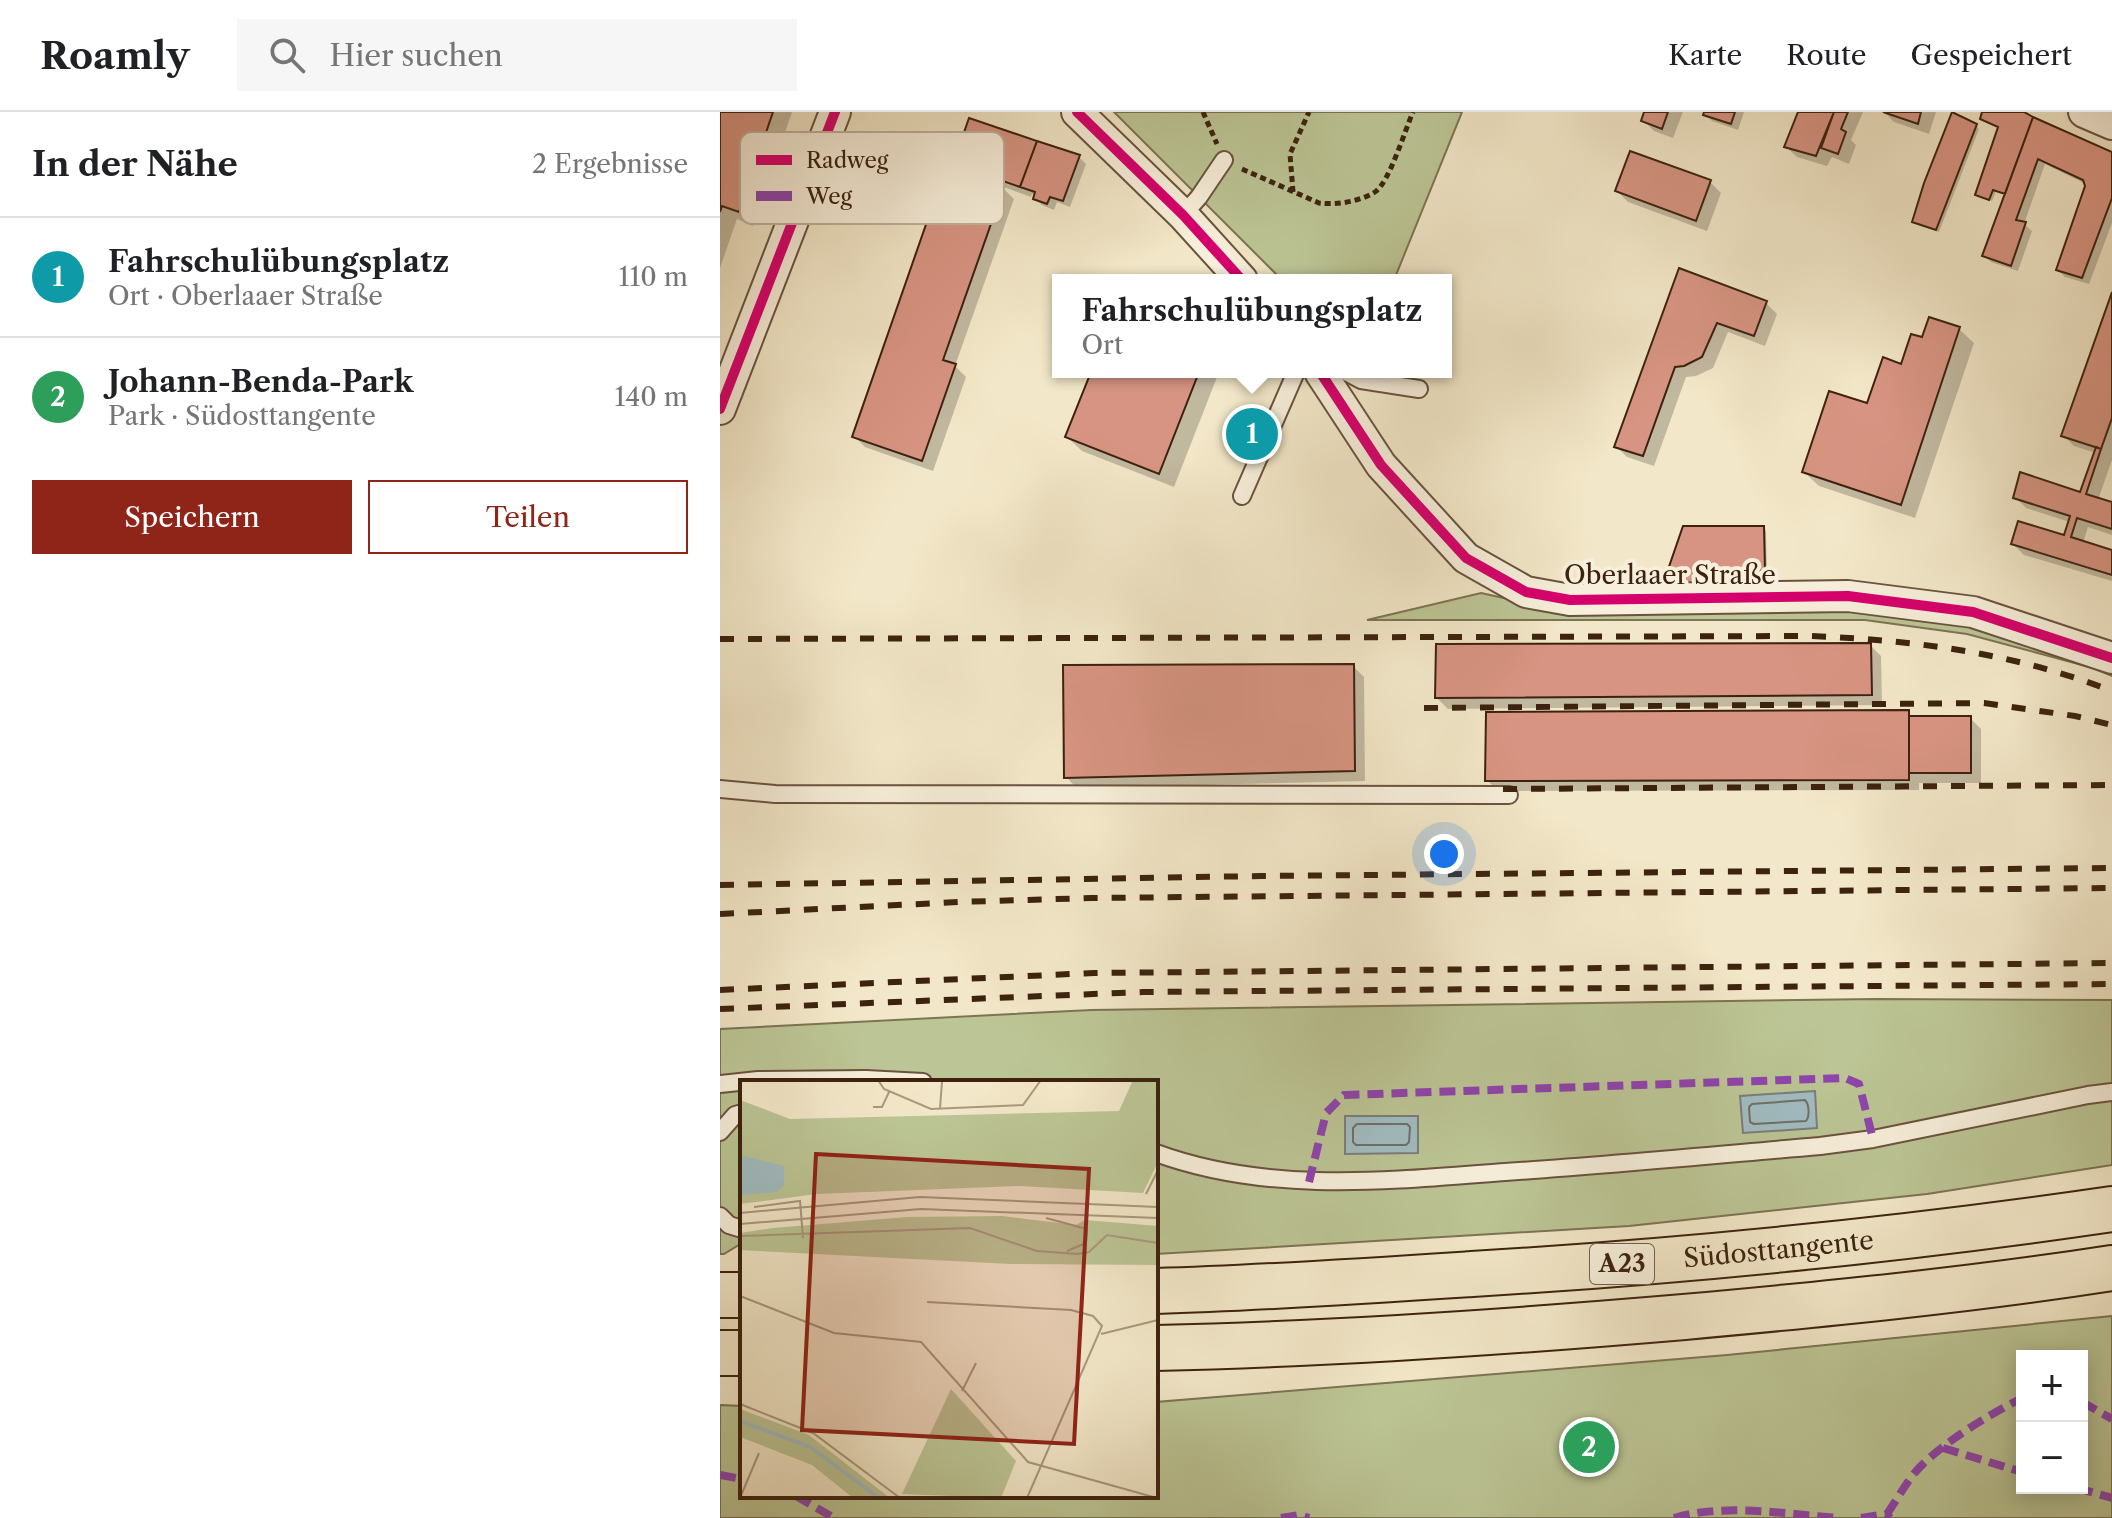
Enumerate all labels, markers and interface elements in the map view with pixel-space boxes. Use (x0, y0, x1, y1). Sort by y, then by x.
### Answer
search box (237, 19, 797, 91)
text: Roamly (40, 32, 189, 79)
icon: search (265, 33, 309, 77)
text: Hier suchen (329, 37, 503, 74)
text: Karte (1668, 38, 1742, 72)
text: Route (1786, 38, 1867, 72)
text: Gespeichert (1911, 38, 2072, 72)
legend (740, 132, 1004, 224)
text: In der Nähe (32, 143, 238, 185)
text: Radweg (806, 147, 889, 174)
text: 2 Ergebnisse (532, 148, 688, 180)
text: Weg (805, 183, 853, 210)
text: Fahrschulübungsplatz (108, 243, 449, 280)
text: 1 (52, 261, 64, 293)
text: 110 m (619, 261, 688, 293)
popup (1052, 274, 1452, 378)
text: Ort · Oberlaaer Straße (108, 280, 383, 312)
text: Fahrschulübungsplatz (1081, 292, 1423, 329)
text: Ort (1081, 329, 1123, 361)
text: Johann-Benda-Park (108, 363, 413, 400)
text: 2 (50, 381, 66, 413)
text: 140 m (614, 381, 688, 413)
text: Park · Südosttangente (108, 400, 376, 432)
pin: 1 (1226, 404, 1278, 464)
button: Speichern (32, 480, 352, 554)
button: Teilen (368, 480, 688, 554)
street label: Oberlaaer Straße (1564, 559, 1776, 591)
your location (1424, 834, 1464, 874)
inset map (740, 1080, 1158, 1498)
street label: Südosttangente (1682, 1224, 1875, 1274)
road number: A23 (1590, 1244, 1654, 1284)
map controls (2016, 1350, 2088, 1494)
button: + (2016, 1350, 2088, 1422)
pin: 2 (1563, 1417, 1615, 1477)
button: − (2016, 1422, 2088, 1494)

